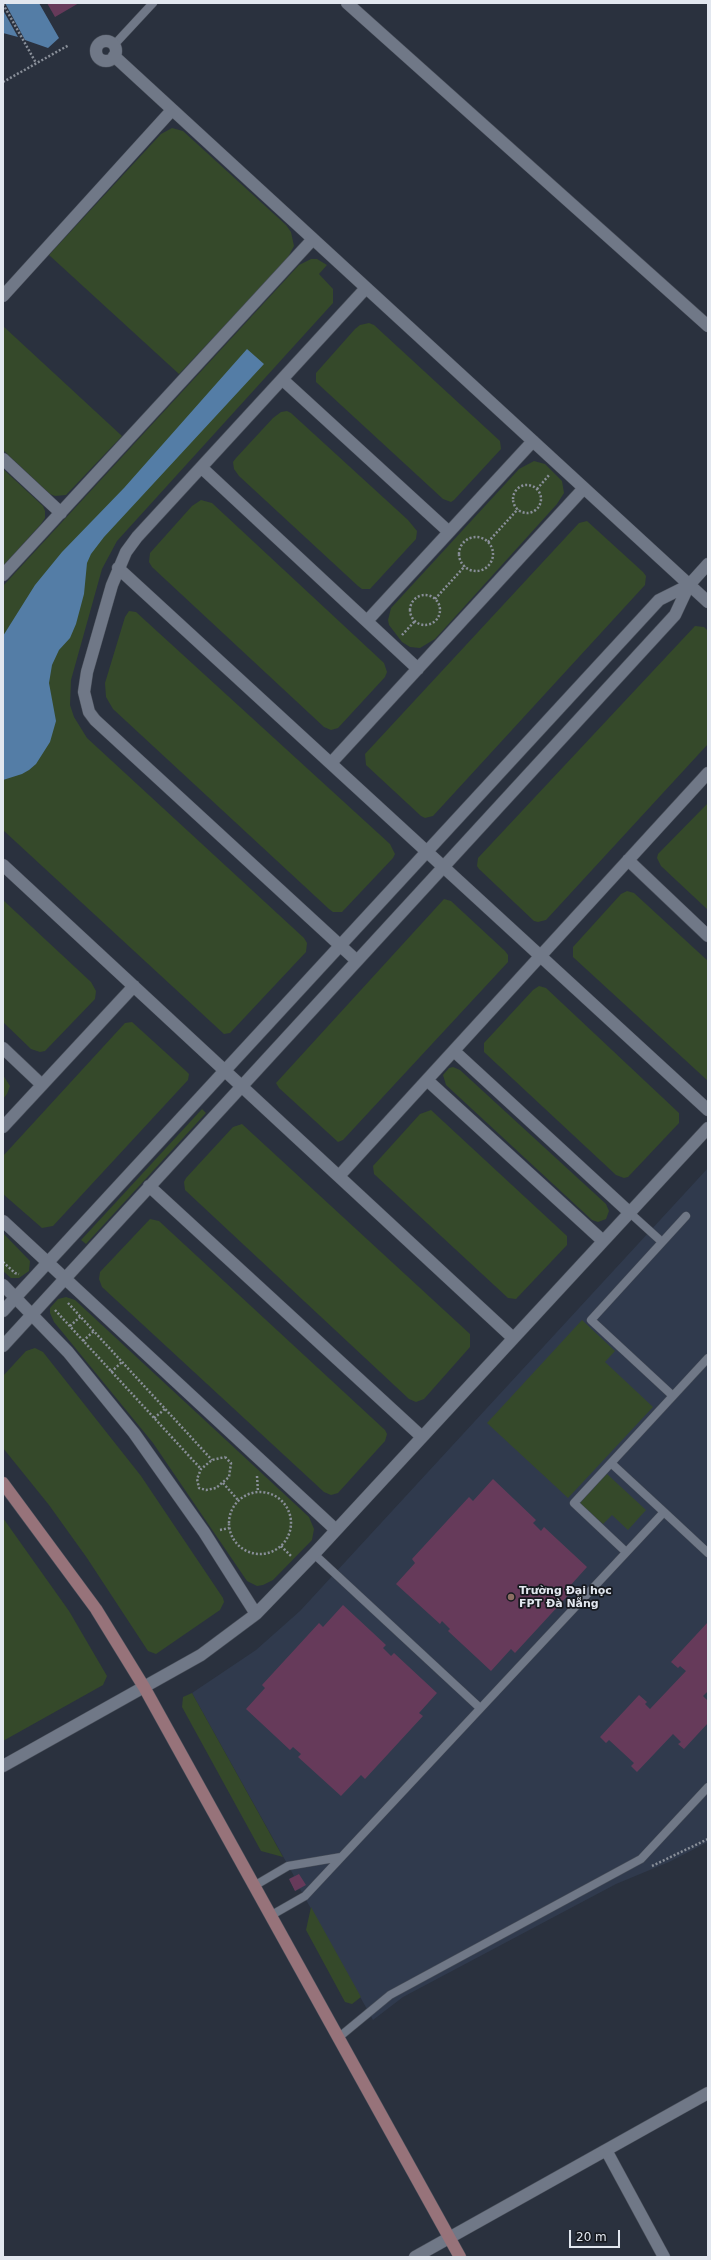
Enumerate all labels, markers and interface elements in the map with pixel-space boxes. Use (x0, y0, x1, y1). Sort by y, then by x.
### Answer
place label: Trường Đại học FPT Đà Nẵng (519, 1584, 612, 1610)
marker: Trường Đại học FPT Đà Nẵng (506, 1592, 516, 1602)
scale bar (571, 2222, 622, 2248)
text: 20 m (576, 2230, 607, 2244)

